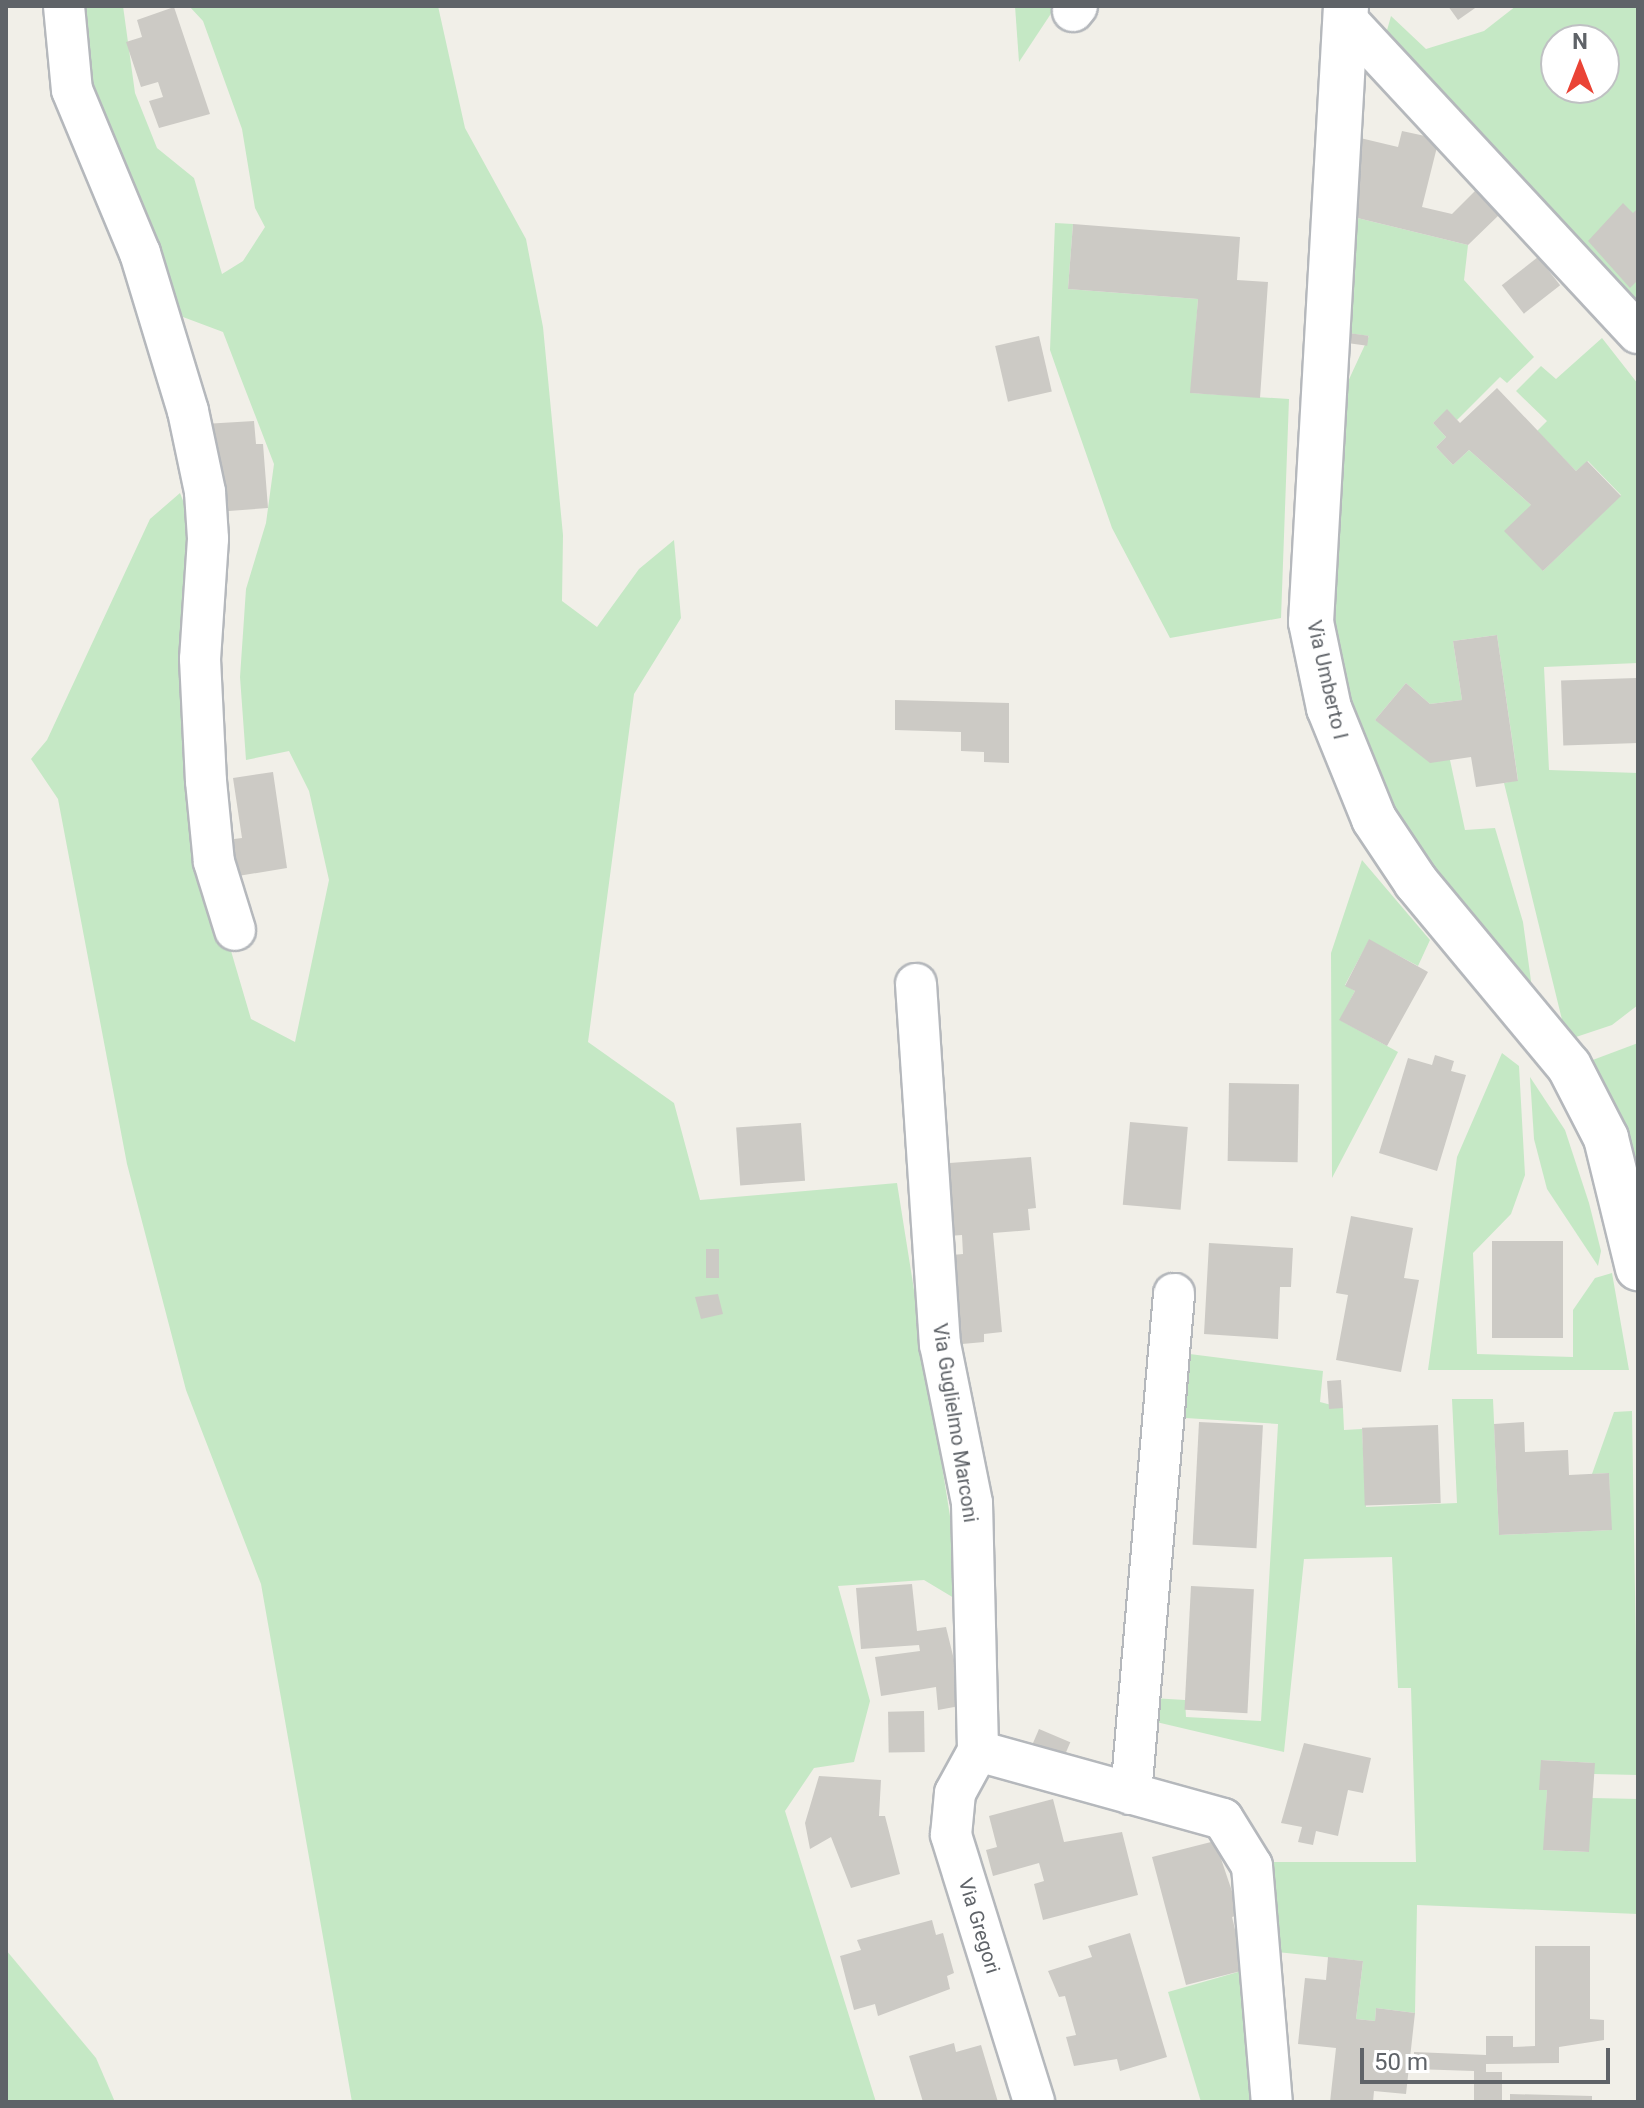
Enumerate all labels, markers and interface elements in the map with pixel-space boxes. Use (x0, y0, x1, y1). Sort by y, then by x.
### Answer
north arrow (1540, 24, 1620, 104)
text: N (1572, 29, 1588, 54)
street label: Via Umberto I (1302, 618, 1352, 742)
street label: Via Guglielmo Marconi (927, 1322, 983, 1524)
street label: Via Gregori (953, 1875, 1005, 1977)
scale bar (1364, 2032, 1614, 2082)
text: 50 m (1374, 2048, 1428, 2076)

